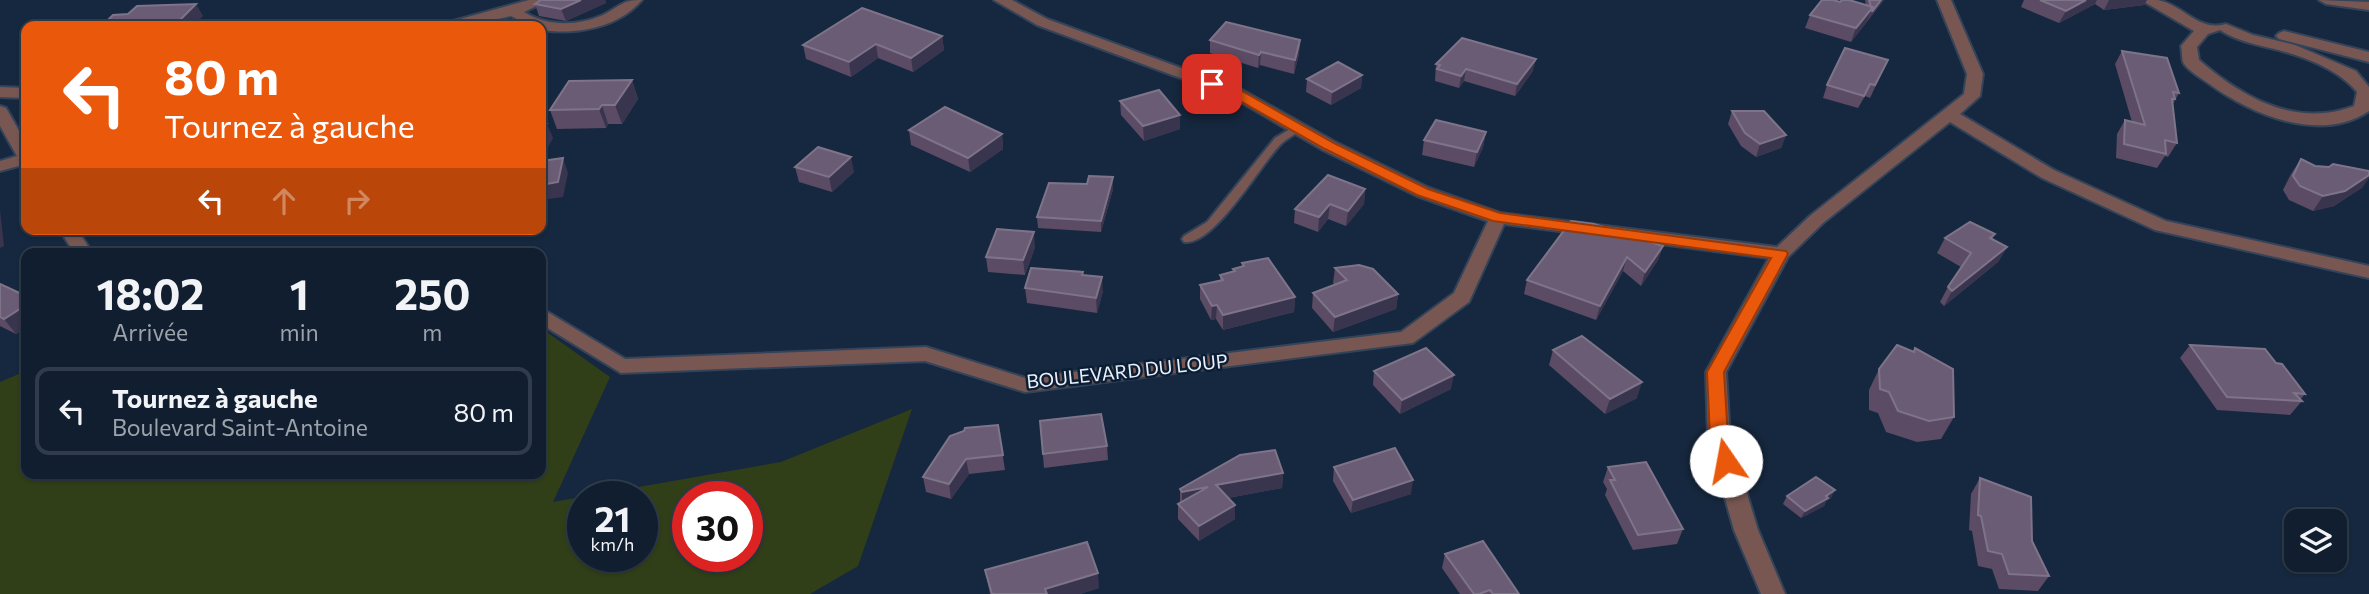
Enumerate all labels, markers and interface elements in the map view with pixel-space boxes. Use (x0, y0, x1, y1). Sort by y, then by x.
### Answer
text: 80 m (164, 45, 279, 105)
icon: left (49, 49, 140, 140)
pin (1182, 54, 1242, 114)
icon: arrive (1193, 65, 1231, 103)
text: Tournez à gauche (164, 105, 415, 145)
icon: left (192, 182, 230, 220)
icon: ahead (265, 182, 303, 220)
icon: right (338, 182, 376, 220)
text: 18:02 (96, 267, 204, 319)
text: 1 (290, 267, 309, 319)
text: 250 (394, 267, 471, 319)
text: Arrivée (112, 318, 188, 346)
text: min (280, 318, 319, 346)
text: m (422, 318, 442, 346)
street label: BOULEVARD DU LOUP (1025, 348, 1229, 393)
text: Tournez à gauche (112, 382, 318, 413)
icon: left (53, 392, 91, 430)
text: 80 m (454, 396, 514, 427)
text: Boulevard Saint-Antoine (112, 413, 368, 441)
position arrow (1689, 424, 1763, 498)
speed limit sign: 30 (672, 481, 763, 572)
text: 21 (595, 496, 630, 539)
map controls (2284, 509, 2347, 572)
button: layers (2284, 509, 2347, 572)
text: km/h (591, 533, 634, 555)

